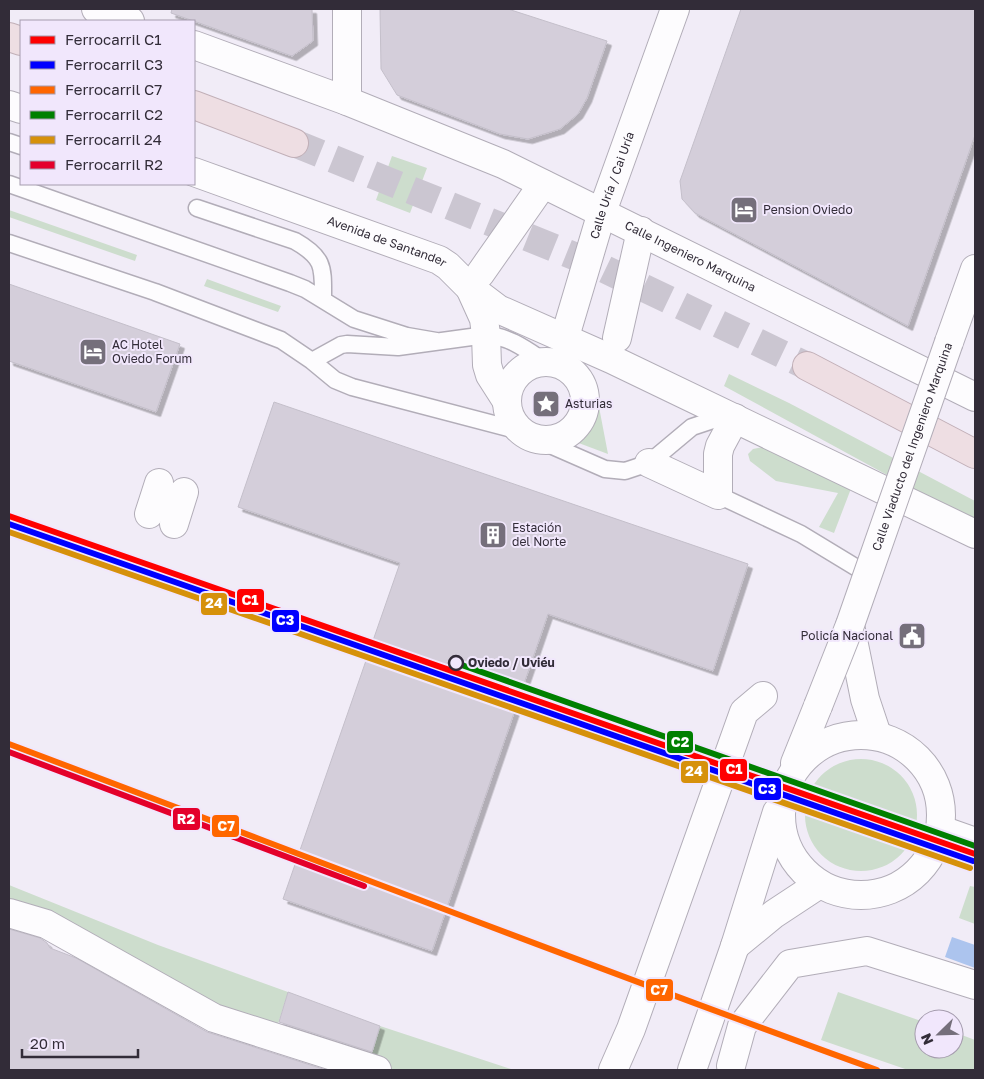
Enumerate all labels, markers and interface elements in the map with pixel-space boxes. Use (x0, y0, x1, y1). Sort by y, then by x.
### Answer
legend (20, 20, 195, 185)
text: Ferrocarril C1 (65, 30, 161, 48)
text: Ferrocarril C3 (65, 55, 163, 73)
text: Ferrocarril C7 (65, 80, 162, 98)
text: Ferrocarril C2 (65, 105, 163, 123)
text: Ferrocarril 24 (65, 130, 162, 148)
street label: Calle Uría / Cai Uría (586, 130, 637, 241)
text: Ferrocarril R2 (65, 155, 163, 173)
hotel icon: Pension Oviedo (729, 195, 759, 225)
place label: Pension Oviedo (763, 202, 853, 217)
street label: Avenida de Santander (325, 213, 450, 270)
street label: Calle Ingeniero Marquina (623, 217, 758, 295)
hotel icon: AC Hotel Oviedo Forum (78, 337, 108, 367)
place label: AC Hotel Oviedo Forum (112, 337, 192, 366)
street label: Calle Viaducto del Ingeniero Marquina (869, 340, 955, 553)
place icon: Asturias (531, 389, 561, 419)
place label: Asturias (565, 396, 612, 411)
building icon: Estación del Norte (478, 520, 508, 550)
place label: Estación del Norte (512, 520, 566, 549)
line badge: C1 (236, 588, 265, 613)
text: C1 (241, 591, 259, 608)
line badge: 24 (200, 592, 228, 616)
text: 24 (205, 594, 223, 611)
line badge: C3 (271, 609, 300, 633)
text: C3 (276, 611, 294, 628)
public building icon: Policía Nacional (897, 621, 927, 651)
place label: Policía Nacional (801, 628, 893, 643)
marker: Oviedo / Uviéu (448, 655, 464, 671)
place label: Oviedo / Uviéu (468, 655, 555, 670)
line badge: C2 (666, 730, 694, 754)
text: C2 (671, 733, 690, 750)
line badge: C1 (719, 758, 748, 782)
line badge: 24 (680, 760, 709, 784)
text: C1 (725, 760, 743, 777)
text: 24 (685, 762, 703, 779)
line badge: C3 (753, 777, 782, 801)
text: C3 (758, 780, 776, 797)
line badge: R2 (172, 807, 201, 831)
text: R2 (177, 810, 196, 827)
line badge: C7 (211, 814, 240, 838)
text: C7 (217, 817, 235, 834)
line badge: C7 (645, 978, 674, 1002)
text: C7 (650, 981, 668, 998)
north arrow (914, 1009, 964, 1059)
scale bar (22, 1026, 139, 1058)
text: N (917, 1031, 936, 1047)
text: 20 m (30, 1034, 65, 1052)

